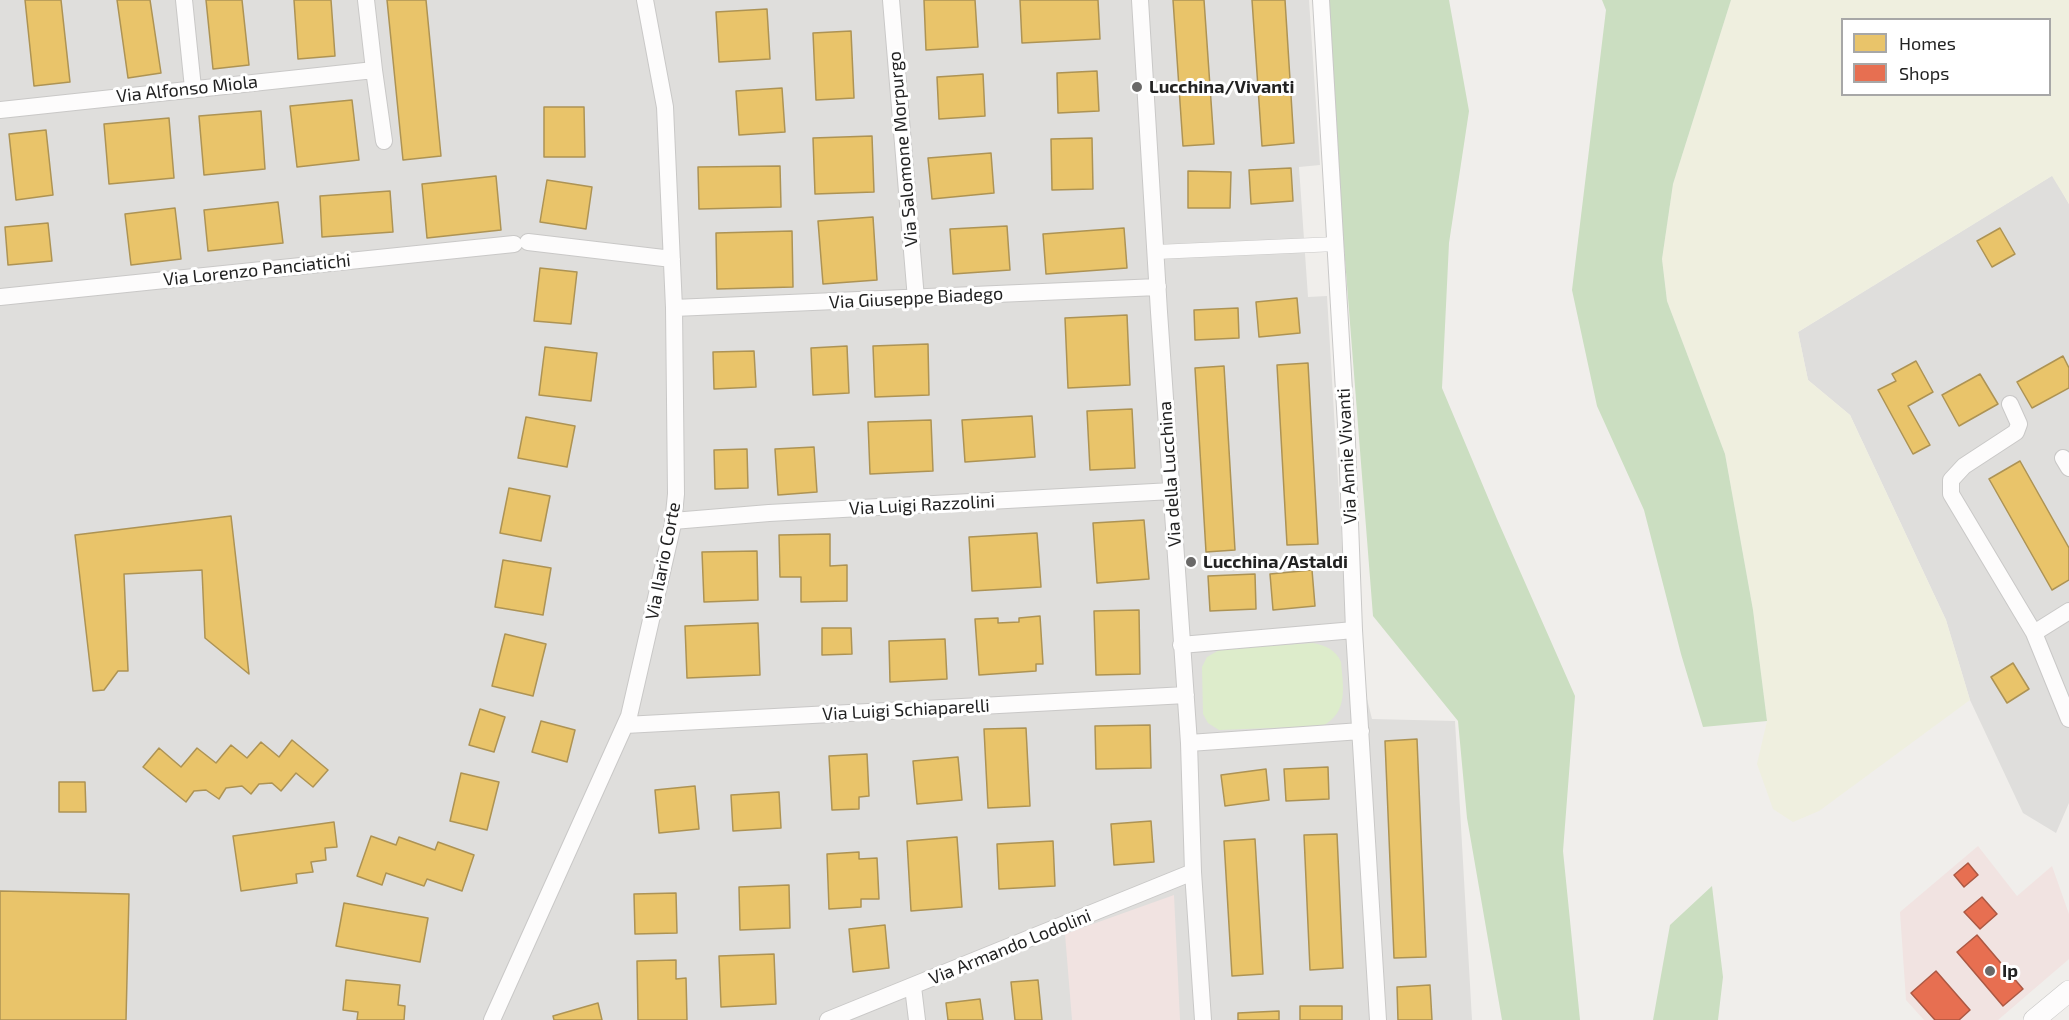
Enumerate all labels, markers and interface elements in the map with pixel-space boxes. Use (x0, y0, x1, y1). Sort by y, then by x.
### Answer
legend (1841, 18, 2051, 96)
text: Homes (1899, 32, 1956, 54)
street label: Via Salomone Morpurgo (884, 50, 922, 248)
text: Shops (1899, 62, 1949, 84)
street label: Via Alfonso Miola (115, 71, 259, 107)
place label: Lucchina/Vivanti (1149, 76, 1294, 98)
marker: Lucchina/Vivanti (1130, 80, 1144, 94)
street label: Via Lorenzo Panciatichi (162, 249, 352, 291)
street label: Via Giuseppe Biadego (828, 283, 1004, 313)
street label: Via Annie Vivanti (1333, 387, 1361, 525)
street label: Via della Lucchina (1154, 400, 1186, 548)
street label: Via Luigi Razzolini (848, 490, 996, 520)
street label: Via Ilario Corte (641, 500, 685, 622)
place label: Lucchina/Astaldi (1203, 551, 1348, 573)
marker: Lucchina/Astaldi (1184, 555, 1198, 569)
street label: Via Luigi Schiaparelli (822, 695, 990, 725)
street label: Via Armando Lodolini (926, 905, 1094, 989)
place label: Ip (2002, 960, 2018, 982)
marker: Ip (1983, 964, 1997, 978)

